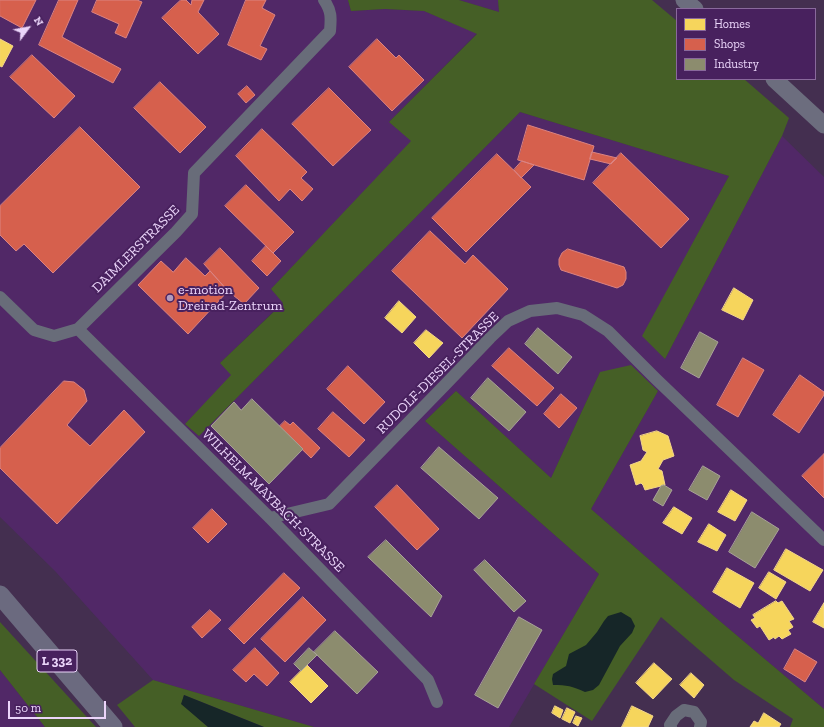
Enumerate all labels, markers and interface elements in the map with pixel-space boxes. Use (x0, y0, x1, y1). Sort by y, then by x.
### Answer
north arrow (8, 8, 48, 48)
legend (676, 8, 816, 80)
text: N (31, 14, 46, 28)
text: Homes (714, 17, 750, 31)
text: Shops (714, 37, 745, 51)
text: Industry (714, 57, 759, 71)
street label: DAIMLERSTRASSE (89, 202, 183, 296)
place label: e-motion Dreirad-Zentrum (178, 282, 283, 314)
marker: e-motion Dreirad-Zentrum (165, 293, 175, 303)
street label: RUDOLF-DIESEL-STRASSE (373, 308, 503, 438)
street label: WILHELM-MAYBACH-STRASSE (198, 426, 348, 576)
road number: L 332 (37, 650, 77, 672)
scale bar (10, 693, 108, 719)
text: 50 m (15, 701, 41, 715)

